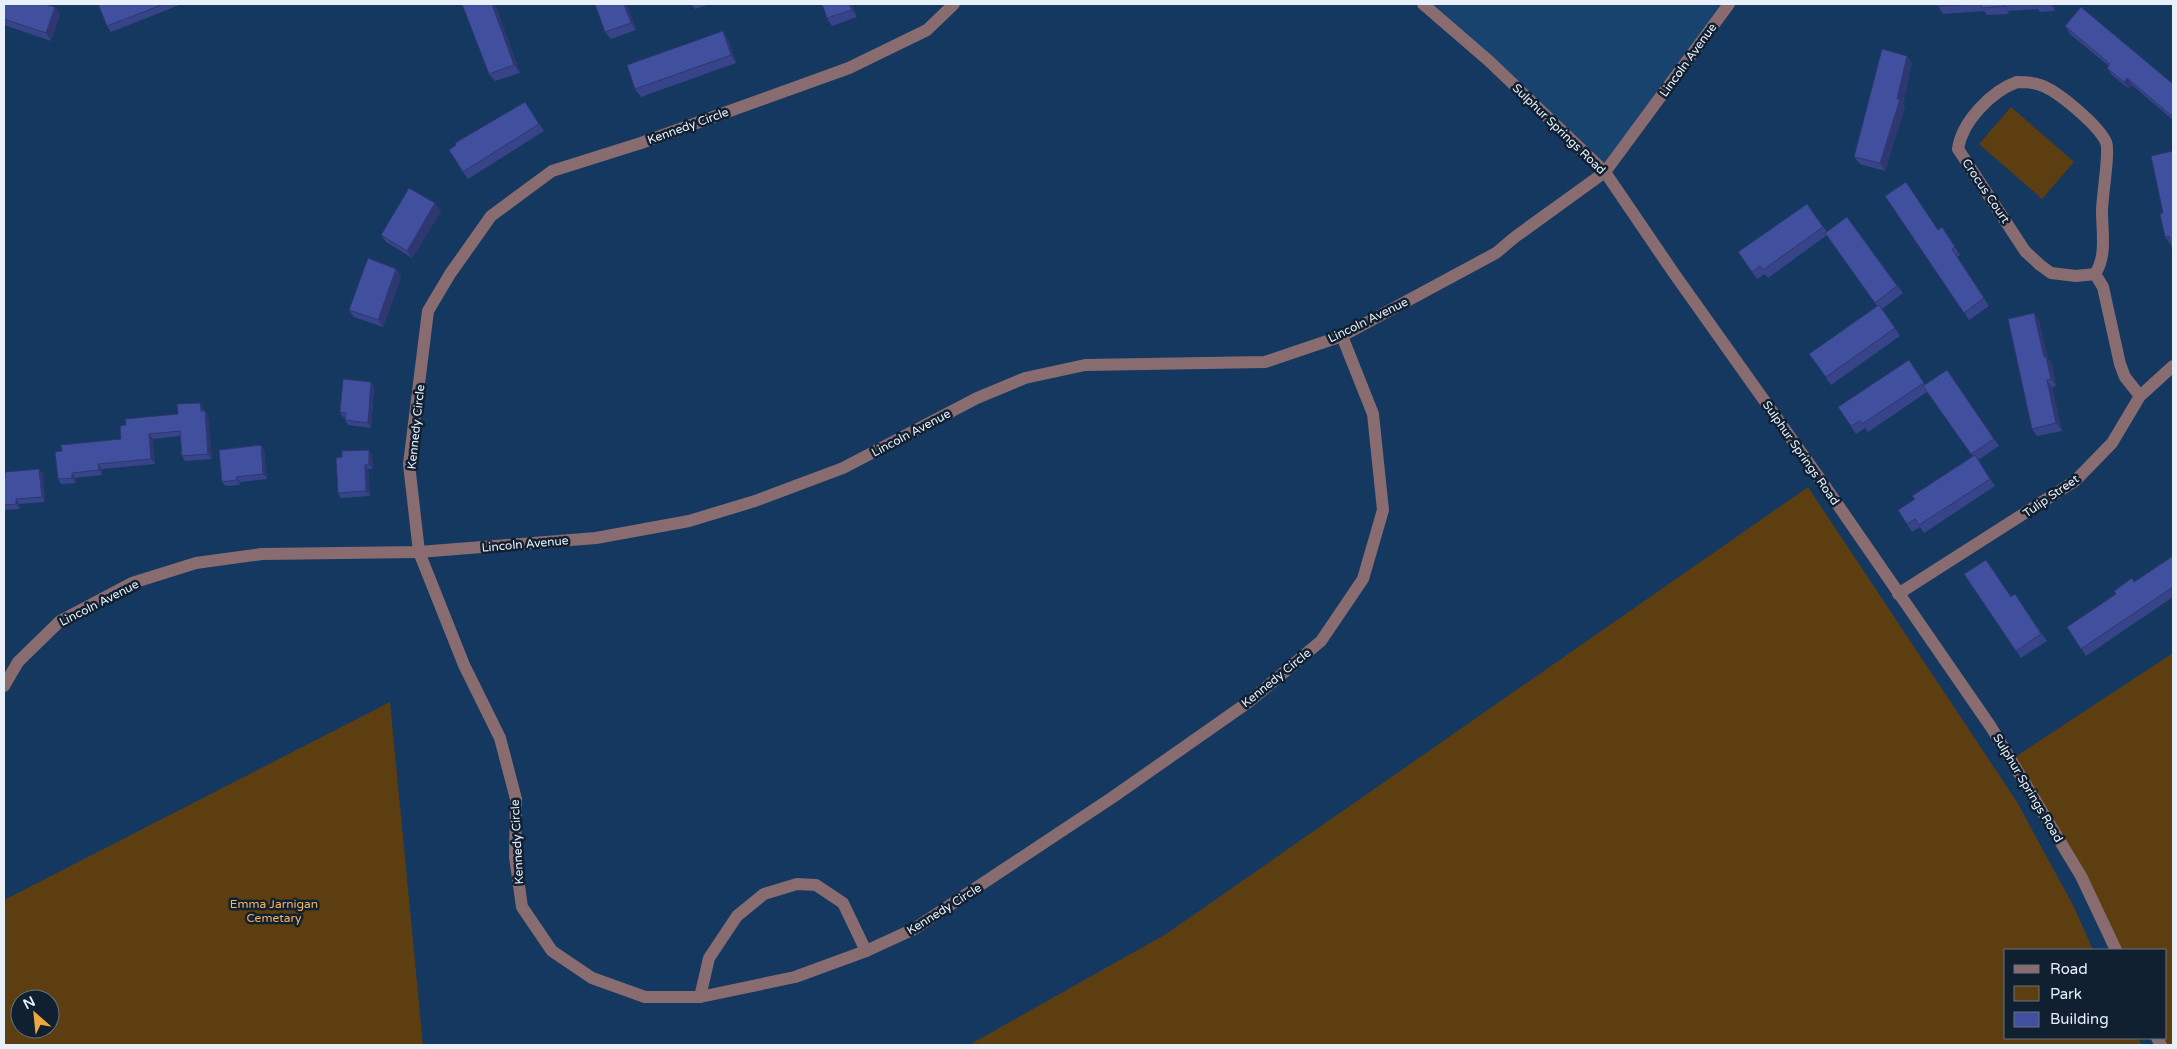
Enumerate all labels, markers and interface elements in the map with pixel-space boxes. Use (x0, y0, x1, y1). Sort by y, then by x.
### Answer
street label: Lincoln Avenue (1657, 20, 1719, 99)
street label: Sulphur Springs Road (1510, 81, 1608, 177)
street label: Kennedy Circle (646, 105, 731, 147)
street label: Crocus Court (1959, 156, 2013, 226)
street label: Lincoln Avenue (1326, 295, 1410, 345)
street label: Kennedy Circle (405, 384, 427, 470)
street label: Sulphur Springs Road (1760, 398, 1842, 508)
street label: Lincoln Avenue (869, 406, 953, 460)
street label: Tulip Street (2020, 471, 2082, 520)
street label: Lincoln Avenue (481, 533, 569, 555)
street label: Lincoln Avenue (57, 577, 141, 629)
street label: Kennedy Circle (1238, 646, 1314, 710)
street label: Sulphur Springs Road (1990, 731, 2066, 845)
street label: Kennedy Circle (508, 799, 526, 885)
street label: Kennedy Circle (904, 880, 984, 938)
park label: Emma Jarnigan Cemetary (230, 897, 318, 925)
legend (2004, 949, 2167, 1039)
text: Road (2050, 960, 2088, 978)
text: Park (2050, 985, 2082, 1003)
north arrow (10, 989, 60, 1039)
text: N (20, 993, 38, 1013)
text: Building (2050, 1010, 2109, 1028)

